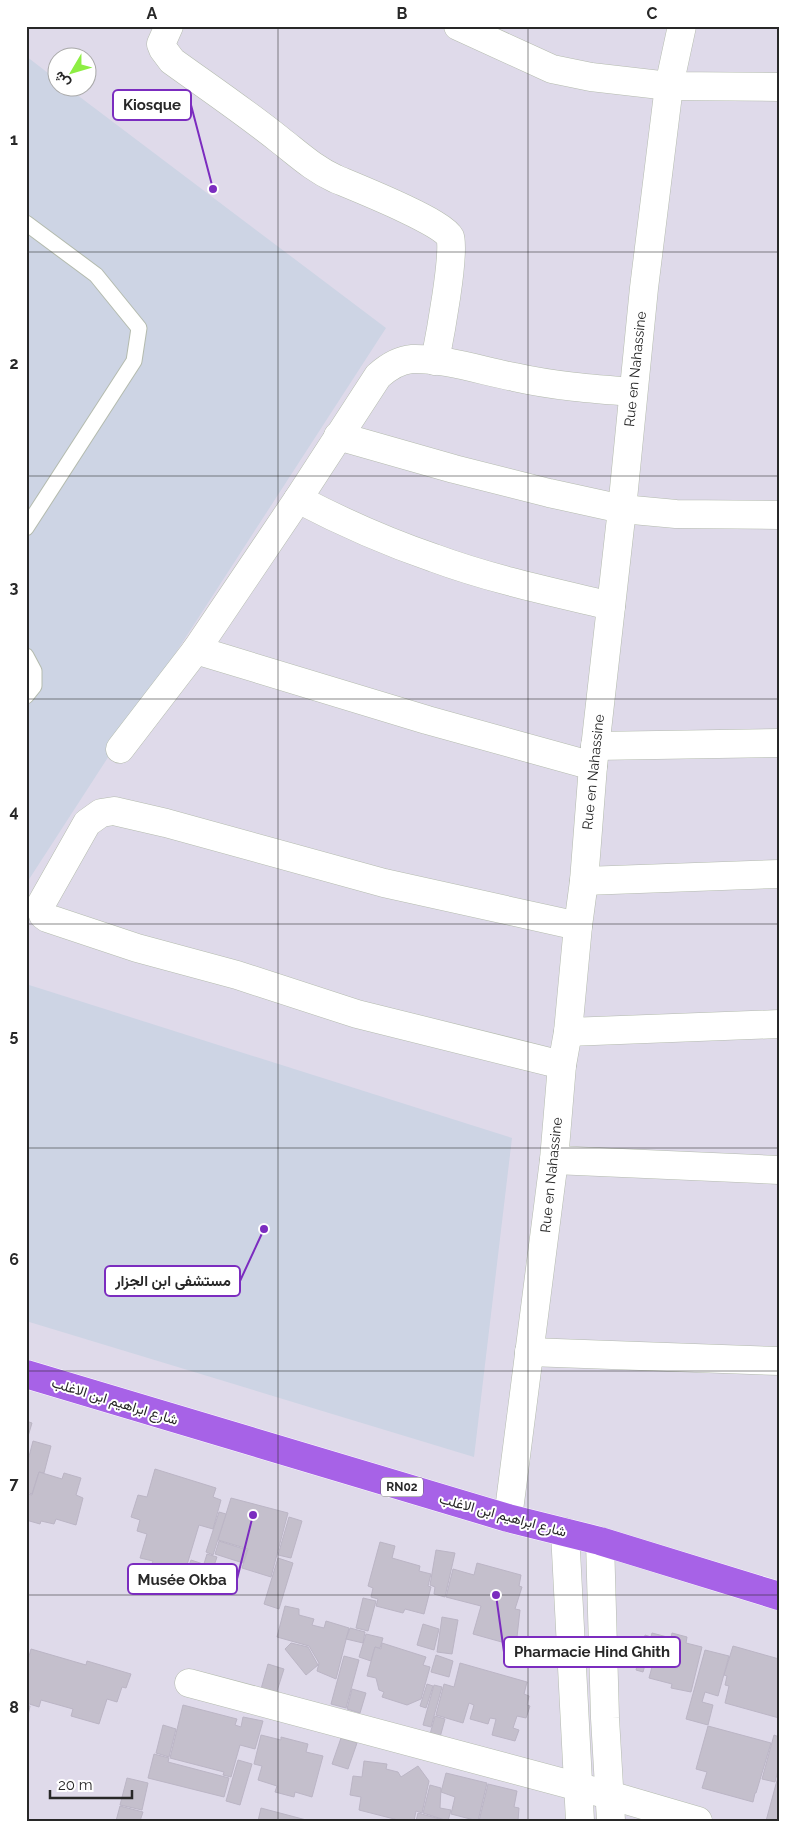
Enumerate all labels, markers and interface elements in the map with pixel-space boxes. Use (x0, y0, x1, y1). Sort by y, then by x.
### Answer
text: A (147, 4, 158, 23)
text: B (397, 4, 408, 23)
text: C (647, 4, 658, 23)
north arrow (48, 48, 98, 98)
text: ش (50, 68, 74, 92)
callout: Kiosque (113, 90, 191, 120)
text: Kiosque (123, 96, 181, 114)
text: 1 (10, 130, 18, 149)
street label: Rue en Nahassine (621, 310, 649, 428)
text: 2 (9, 354, 19, 373)
text: 3 (10, 578, 19, 597)
street label: Rue en Nahassine (579, 713, 607, 831)
text: 4 (9, 802, 19, 821)
text: 5 (10, 1026, 19, 1045)
street label: Rue en Nahassine (537, 1116, 565, 1234)
text: 6 (9, 1250, 19, 1269)
callout: مستشفى ابن الجزار (105, 1266, 240, 1296)
text: مستشفى ابن الجزار (114, 1272, 231, 1290)
street label: شارع ابراهيم ابن الاغلب (49, 1374, 180, 1431)
text: 7 (10, 1474, 19, 1493)
road number: RN02 (381, 1478, 423, 1496)
street label: شارع ابراهيم ابن الاغلب (437, 1490, 568, 1543)
callout: Musée Okba (128, 1564, 237, 1594)
text: Musée Okba (137, 1571, 227, 1589)
callout: Pharmacie Hind Ghith (504, 1637, 680, 1667)
text: Pharmacie Hind Ghith (514, 1643, 670, 1661)
text: 8 (9, 1698, 19, 1717)
scale bar (50, 1767, 132, 1799)
text: 20 m (58, 1776, 93, 1794)

